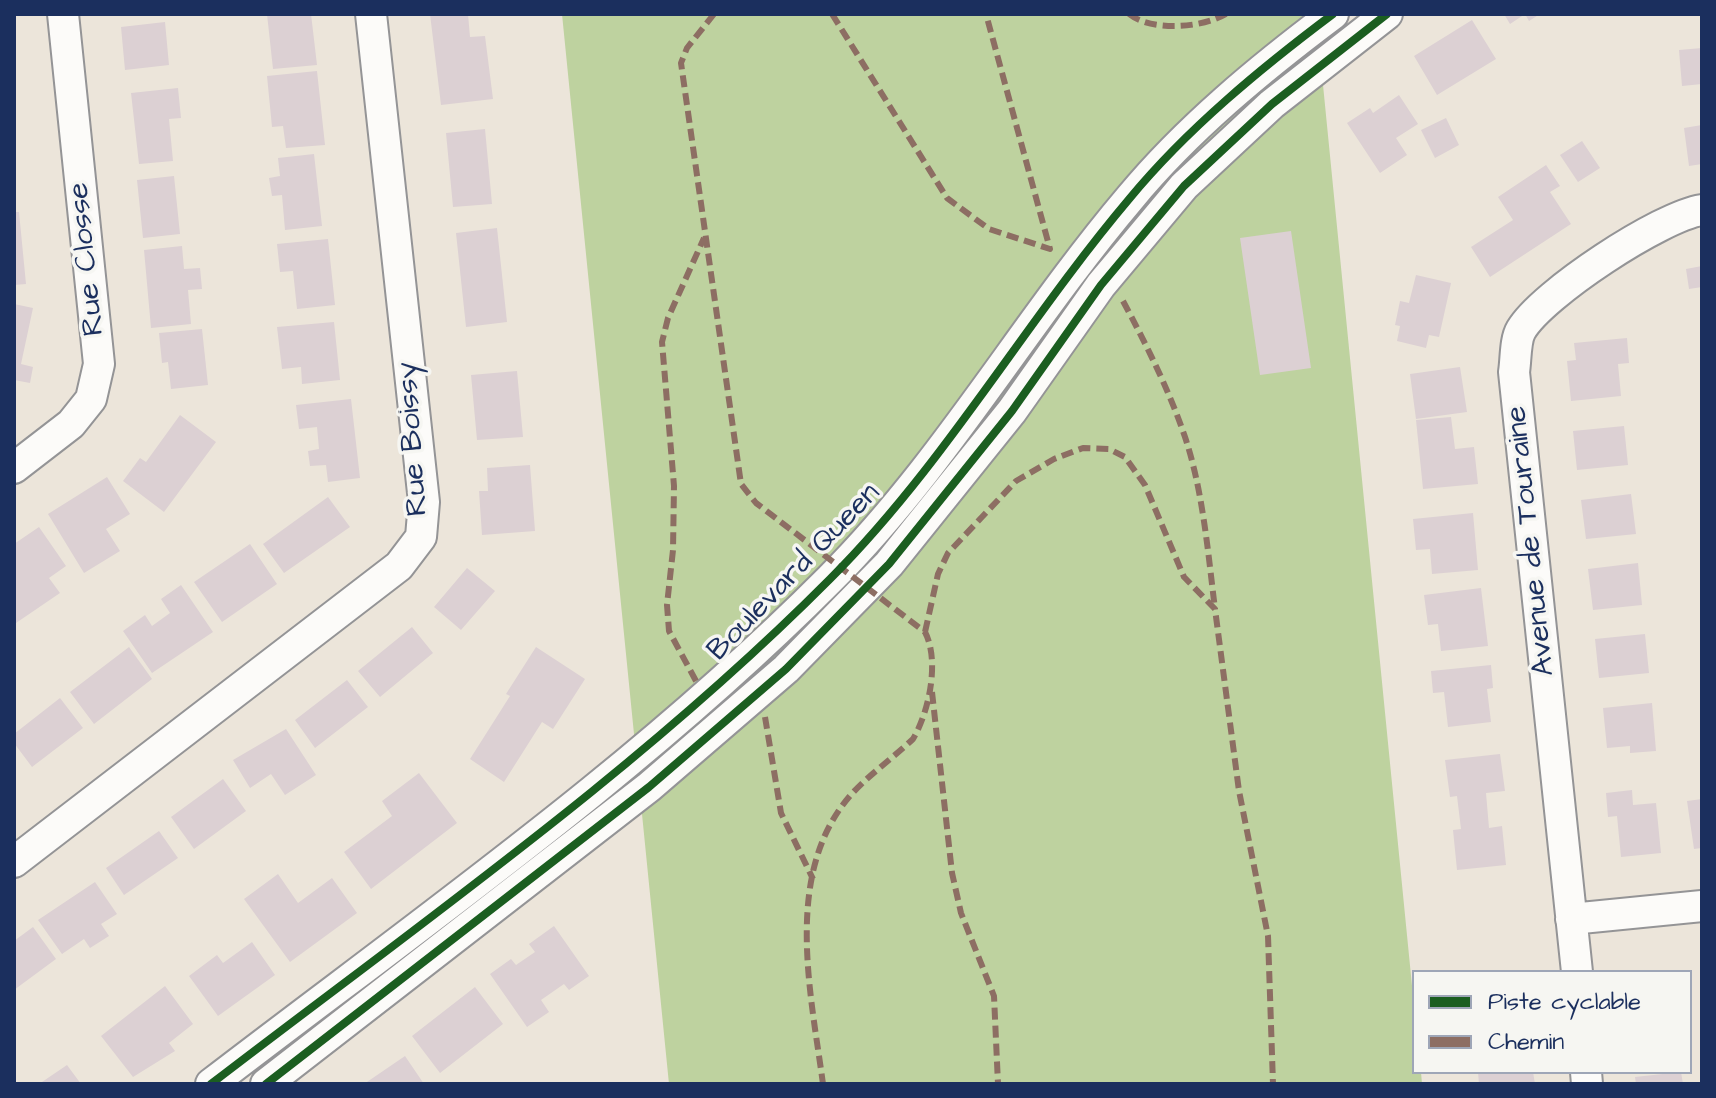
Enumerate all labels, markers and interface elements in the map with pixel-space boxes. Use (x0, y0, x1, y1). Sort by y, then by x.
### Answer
street label: Rue Closse (62, 181, 114, 337)
street label: Rue Boissy (391, 361, 437, 517)
street label: Avenue de Touraine (1500, 404, 1564, 678)
street label: Boulevard Queen (701, 477, 889, 669)
legend (1412, 970, 1692, 1074)
text: Piste cyclable (1488, 985, 1641, 1019)
text: Chemin (1488, 1025, 1564, 1059)

